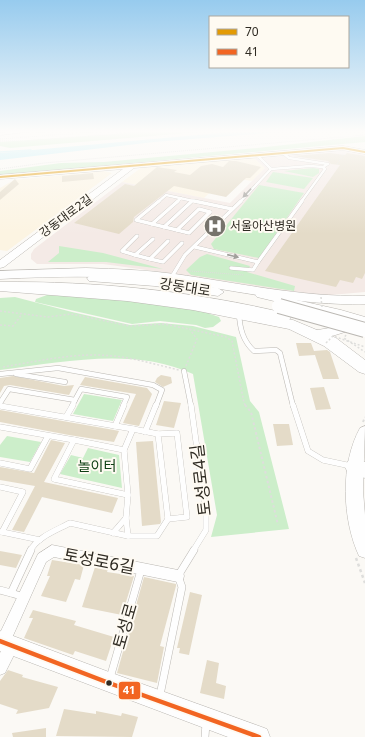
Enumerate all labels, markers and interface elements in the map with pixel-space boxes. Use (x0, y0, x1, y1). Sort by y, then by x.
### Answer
legend (209, 16, 349, 68)
text: 70 (245, 23, 259, 40)
text: 41 (245, 43, 259, 60)
one-way arrow (243, 188, 252, 198)
street label: 강동대로2길 (36, 190, 96, 241)
hospital icon: 서울아산병원 (202, 213, 228, 239)
place label: 서울아산병원 (230, 217, 296, 234)
one-way arrow (227, 253, 239, 259)
street label: 강동대로 (158, 273, 212, 300)
street label: 토성로4길 (185, 443, 216, 517)
park label: 놀이터 (78, 456, 116, 475)
street label: 토성로6길 (61, 542, 137, 579)
street label: 토성로 (107, 600, 142, 652)
unlabelled marker (104, 678, 114, 688)
line badge: 41 (118, 681, 141, 700)
text: 41 (123, 682, 135, 697)

